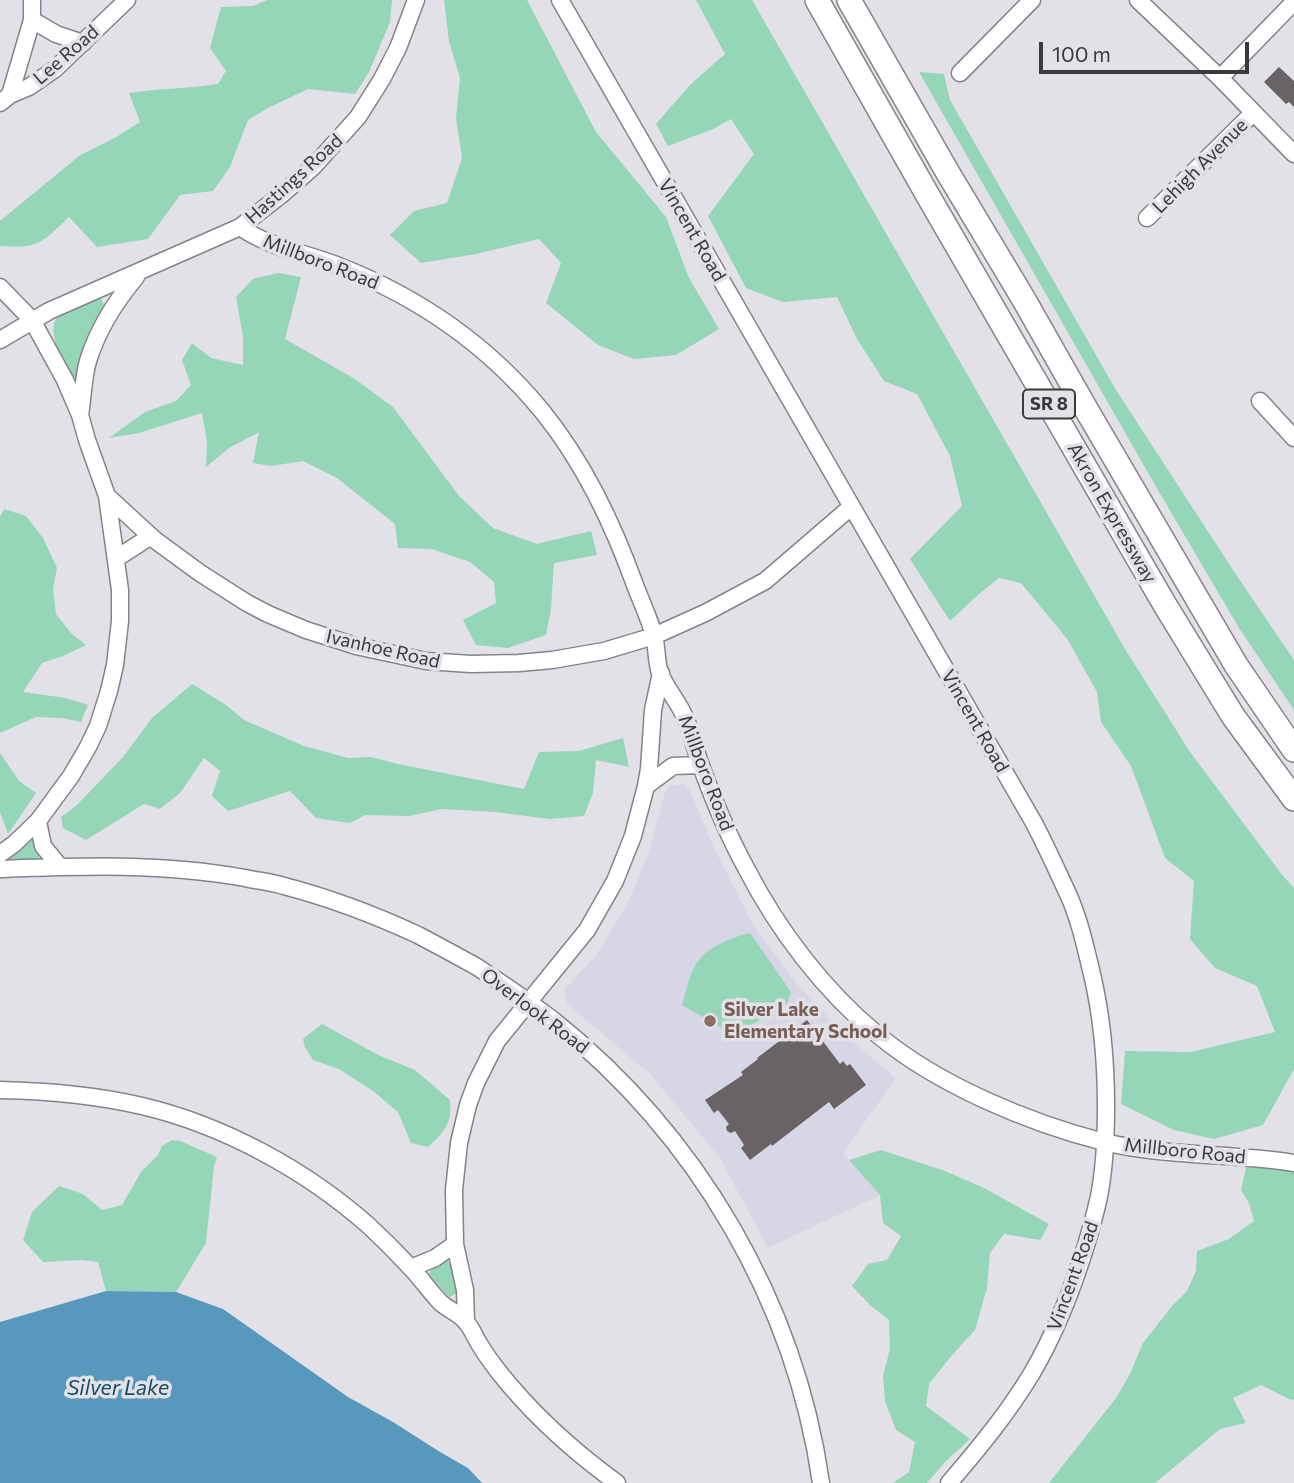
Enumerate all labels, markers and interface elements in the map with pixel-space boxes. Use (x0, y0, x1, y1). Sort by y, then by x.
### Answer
street label: Lee Road (29, 21, 103, 89)
scale bar (1042, 28, 1252, 72)
text: 100 m (1052, 41, 1111, 66)
street label: Lehigh Avenue (1148, 114, 1252, 218)
street label: Hastings Road (241, 129, 347, 229)
street label: Vincent Road (653, 175, 731, 285)
street label: Millboro Road (260, 230, 382, 294)
road number: SR 8 (1023, 390, 1075, 418)
street label: Akron Expressway (1063, 439, 1161, 587)
street label: Ivanhoe Road (324, 625, 442, 673)
street label: Vincent Road (936, 666, 1014, 776)
street label: Millboro Road (674, 712, 738, 834)
street label: Overlook Road (477, 963, 593, 1059)
place label: Silver Lake Elementary School (724, 999, 888, 1043)
marker: Silver Lake Elementary School (702, 1013, 718, 1029)
street label: Millboro Road (1123, 1133, 1247, 1169)
street label: Vincent Road (1043, 1218, 1103, 1334)
water label: Silver Lake (67, 1375, 169, 1401)

